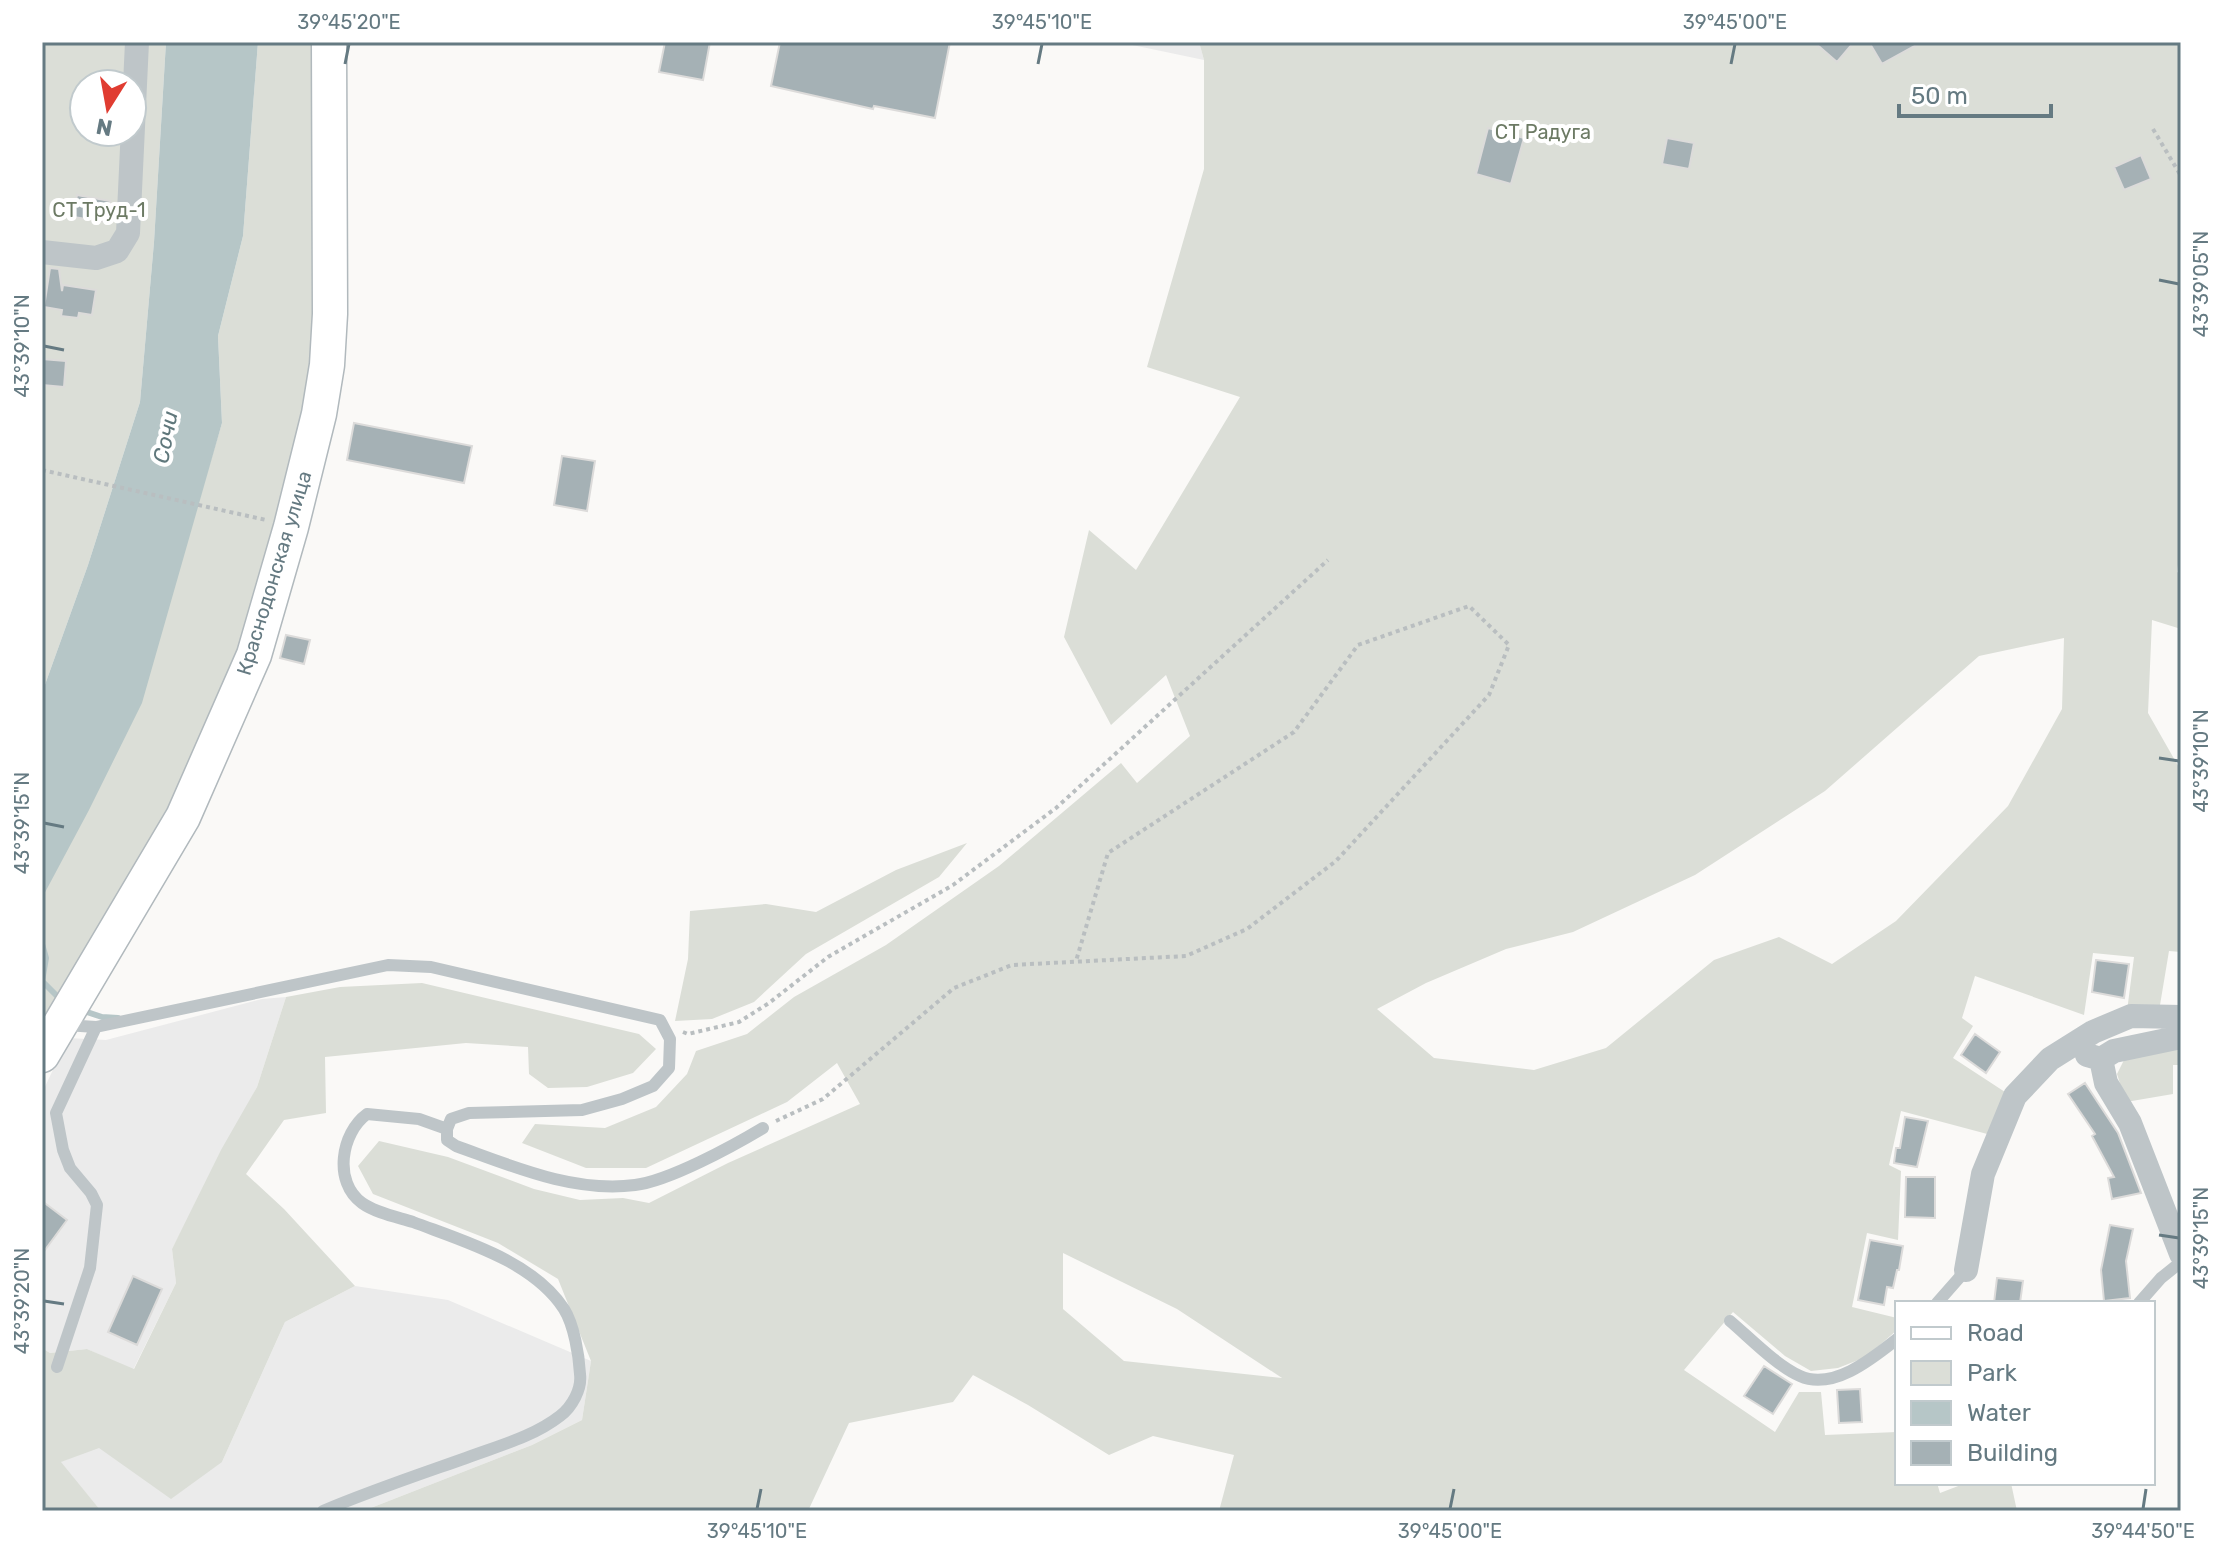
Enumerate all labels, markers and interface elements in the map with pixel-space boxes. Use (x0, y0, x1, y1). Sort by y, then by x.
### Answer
text: 39°45'20"E (297, 10, 401, 34)
text: 39°45'10"E (992, 10, 1092, 34)
text: 39°45'00"E (1683, 10, 1787, 34)
north arrow (68, 68, 148, 148)
scale bar (1899, 68, 2051, 118)
text: 50 m (1911, 82, 1968, 110)
text: N (94, 112, 115, 142)
park label: СТ Радуга (1495, 120, 1591, 144)
park label: СТ Труд-1 (52, 198, 146, 222)
text: 43°39'05"N (2189, 231, 2213, 337)
text: 43°39'10"N (10, 294, 34, 398)
water label: Сочи (147, 409, 184, 466)
street label: Краснодонская улица (231, 468, 317, 678)
text: 43°39'10"N (2189, 709, 2213, 813)
text: 43°39'15"N (10, 772, 34, 874)
text: 43°39'15"N (2189, 1187, 2213, 1289)
text: 43°39'20"N (10, 1248, 34, 1354)
legend (1895, 1301, 2155, 1485)
text: Road (1967, 1319, 2024, 1347)
text: Park (1967, 1359, 2018, 1387)
text: Water (1967, 1399, 2031, 1427)
text: Building (1967, 1439, 2058, 1467)
text: 39°45'10"E (707, 1519, 807, 1543)
text: 39°45'00"E (1398, 1519, 1502, 1543)
text: 39°44'50"E (2091, 1519, 2195, 1543)

